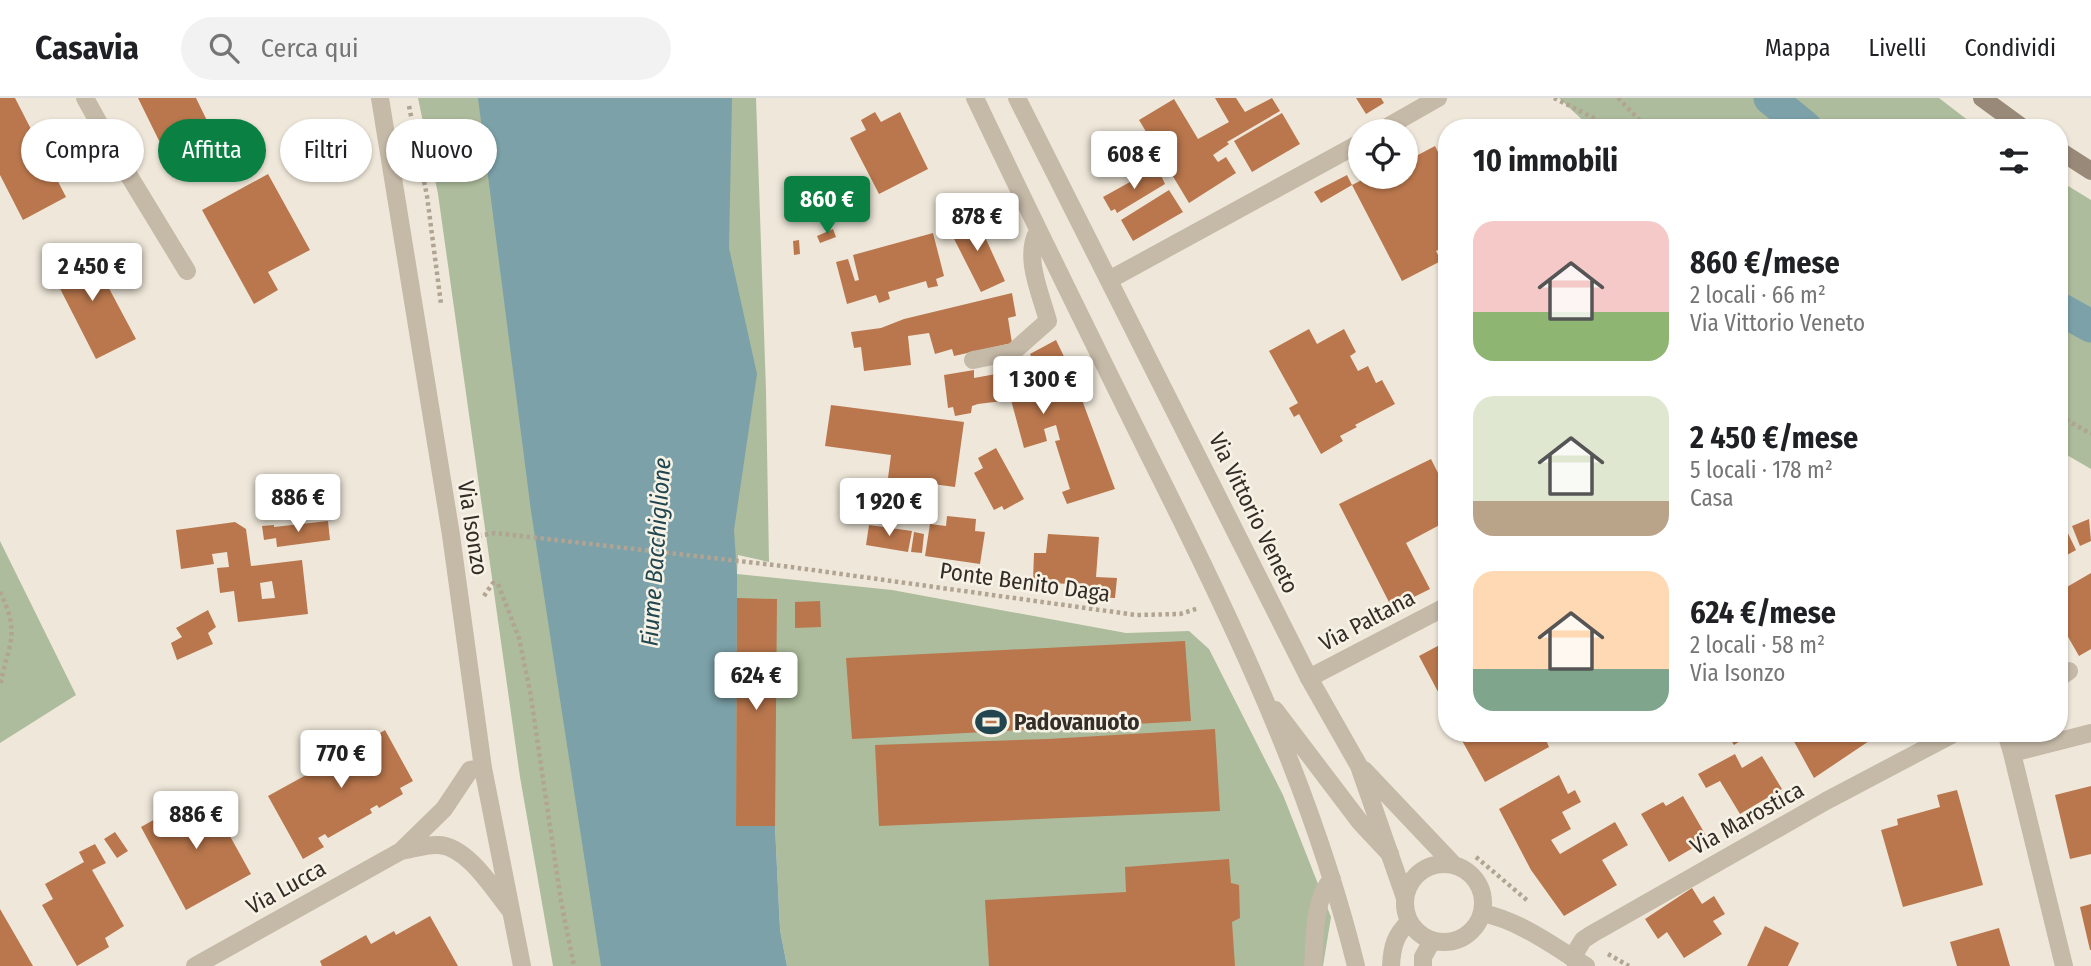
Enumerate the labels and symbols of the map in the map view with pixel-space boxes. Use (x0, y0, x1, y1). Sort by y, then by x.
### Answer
pin: 608 € (1085, 132, 1183, 191)
pin: 860 € (778, 176, 876, 236)
pin: 878 € (928, 194, 1026, 253)
pin: 2 450 € (27, 244, 157, 303)
pin: 1 300 € (978, 356, 1108, 416)
street label: Via Vittorio Veneto (1203, 428, 1305, 598)
water label: Fiume Bacchiglione (635, 457, 677, 647)
pin: 886 € (249, 474, 347, 534)
pin: 1 920 € (824, 478, 954, 538)
street label: Via Isonzo (452, 479, 494, 577)
street label: Ponte Benito Daga (938, 556, 1112, 608)
street label: Via Paltana (1314, 583, 1420, 657)
pin: 624 € (707, 652, 805, 712)
sports icon: Padovanuoto (974, 705, 1008, 739)
place label: Padovanuoto (1014, 708, 1140, 736)
pin: 770 € (292, 730, 390, 790)
street label: Via Marostica (1685, 775, 1809, 861)
pin: 886 € (147, 792, 245, 851)
street label: Via Lucca (241, 854, 331, 920)

